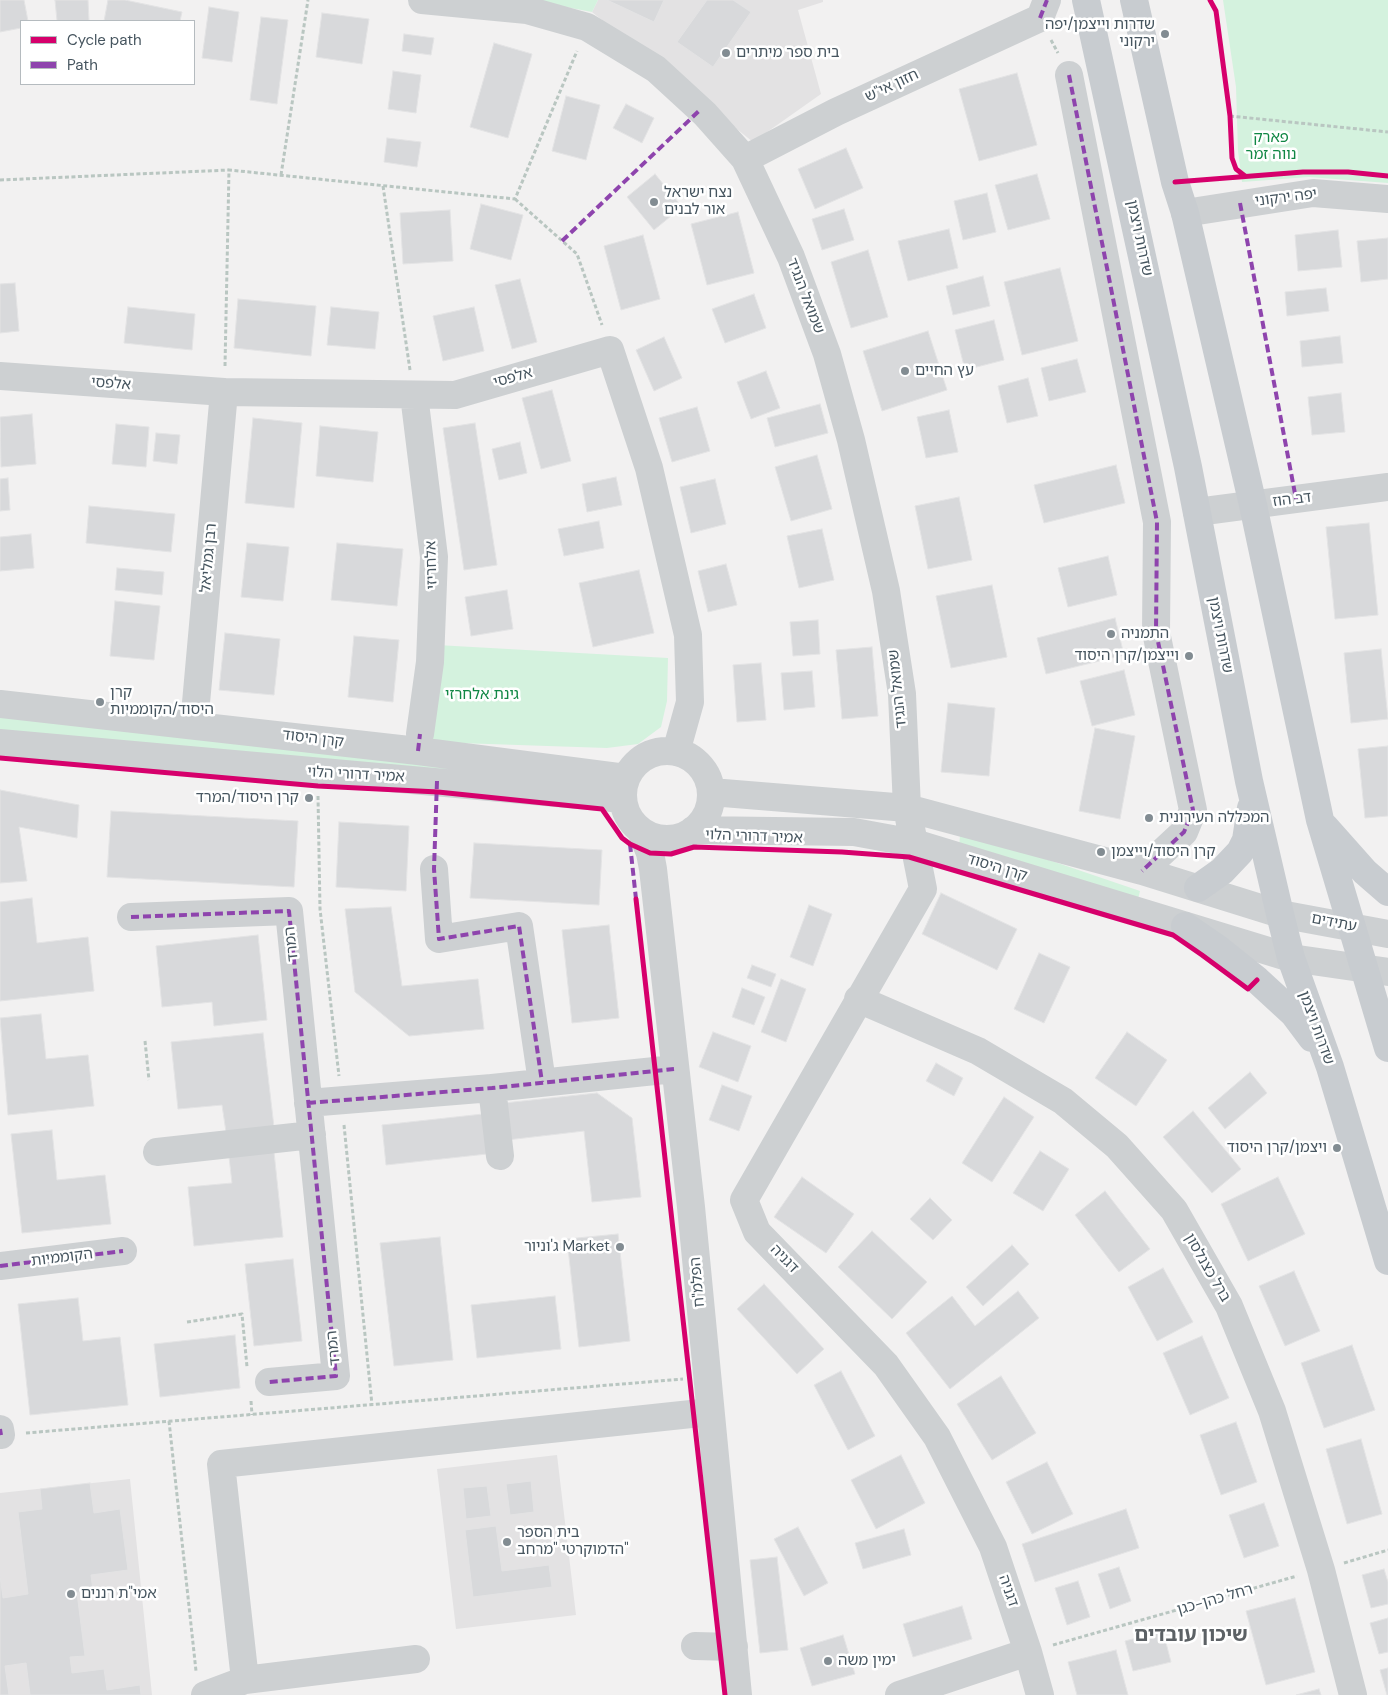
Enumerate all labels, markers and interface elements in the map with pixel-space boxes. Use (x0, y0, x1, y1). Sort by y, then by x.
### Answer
place label: שדרות וייצמן/יפה ירקוני (1045, 16, 1155, 51)
legend (20, 20, 195, 85)
marker: שדרות וייצמן/יפה ירקוני (1159, 28, 1171, 40)
text: Cycle path (67, 30, 142, 50)
place label: בית ספר מיתרים (736, 44, 840, 62)
marker: בית ספר מיתרים (720, 47, 732, 59)
text: Path (67, 55, 98, 75)
street label: חזון אי"ש (862, 66, 922, 106)
park label: פארק נווה זמר (1246, 129, 1296, 164)
place label: נצח ישראל אור לבנים (664, 184, 732, 219)
street label: יפה ירקוני (1254, 185, 1318, 211)
marker: נצח ישראל אור לבנים (648, 196, 660, 208)
street label: שדרות ויצמן (1122, 198, 1156, 278)
street label: שמואל הנגיד (782, 256, 828, 336)
place label: עץ החיים (915, 362, 974, 380)
street label: אלפסי (491, 364, 535, 392)
marker: עץ החיים (899, 365, 911, 377)
street label: אלפסי (90, 374, 132, 394)
street label: דב הוז (1272, 489, 1312, 511)
street label: רבן גמליאל (197, 523, 221, 593)
street label: אלחריזי (422, 540, 442, 590)
street label: שדרות ויצמן (1204, 595, 1236, 675)
place label: התמניה (1121, 625, 1169, 643)
marker: התמניה (1105, 628, 1117, 640)
place label: וייצמן/קרן היסוד (1074, 647, 1179, 665)
street label: שמואל הנגיד (885, 649, 911, 729)
marker: וייצמן/קרן היסוד (1183, 650, 1195, 662)
place label: קרן היסוד/הקוממיות (110, 684, 214, 719)
park label: גינת אלחרזי (445, 686, 519, 704)
marker: קרן היסוד/הקוממיות (94, 696, 106, 708)
street label: קרן היסוד (281, 726, 345, 752)
street label: אמיר דרורי הלוי (307, 763, 405, 787)
place label: קרן היסוד/המרד (196, 789, 299, 807)
marker: קרן היסוד/המרד (303, 792, 315, 804)
place label: המכללה העירונית (1159, 809, 1269, 827)
marker: המכללה העירונית (1143, 812, 1155, 824)
street label: אמיר דרורי הלוי (705, 826, 803, 848)
place label: קרן היסוד/וייצמן (1111, 843, 1216, 861)
marker: קרן היסוד/וייצמן (1095, 846, 1107, 858)
street label: קרן היסוד (965, 850, 1029, 886)
street label: עתידים (1310, 910, 1358, 936)
street label: המרד (281, 926, 303, 962)
street label: שדרות ויצמן (1294, 989, 1338, 1067)
place label: ויצמן/קרן היסוד (1227, 1139, 1327, 1157)
marker: ויצמן/קרן היסוד (1331, 1142, 1343, 1154)
street label: ברל כצנלסון (1180, 1230, 1234, 1306)
place label: ג'וניור Market (524, 1238, 610, 1256)
marker: ג'וניור Market (614, 1241, 626, 1253)
street label: דגניה (766, 1241, 802, 1277)
street label: הקוממיות (30, 1245, 94, 1271)
street label: הפלמ"ח (687, 1256, 709, 1308)
street label: המרד (323, 1330, 345, 1366)
place label: בית הספר הדמוקרטי "מרחב" (517, 1524, 629, 1559)
marker: בית הספר הדמוקרטי "מרחב" (501, 1536, 513, 1548)
street label: דגניה (994, 1573, 1022, 1609)
street label: רחל כהן-כגן (1175, 1581, 1255, 1619)
place label: אמי"ת רננים (81, 1585, 157, 1603)
marker: אמי"ת רננים (65, 1588, 77, 1600)
district label: שיכון עובדים (1134, 1624, 1248, 1648)
place label: ימין משה (838, 1652, 896, 1670)
marker: ימין משה (822, 1655, 834, 1667)

